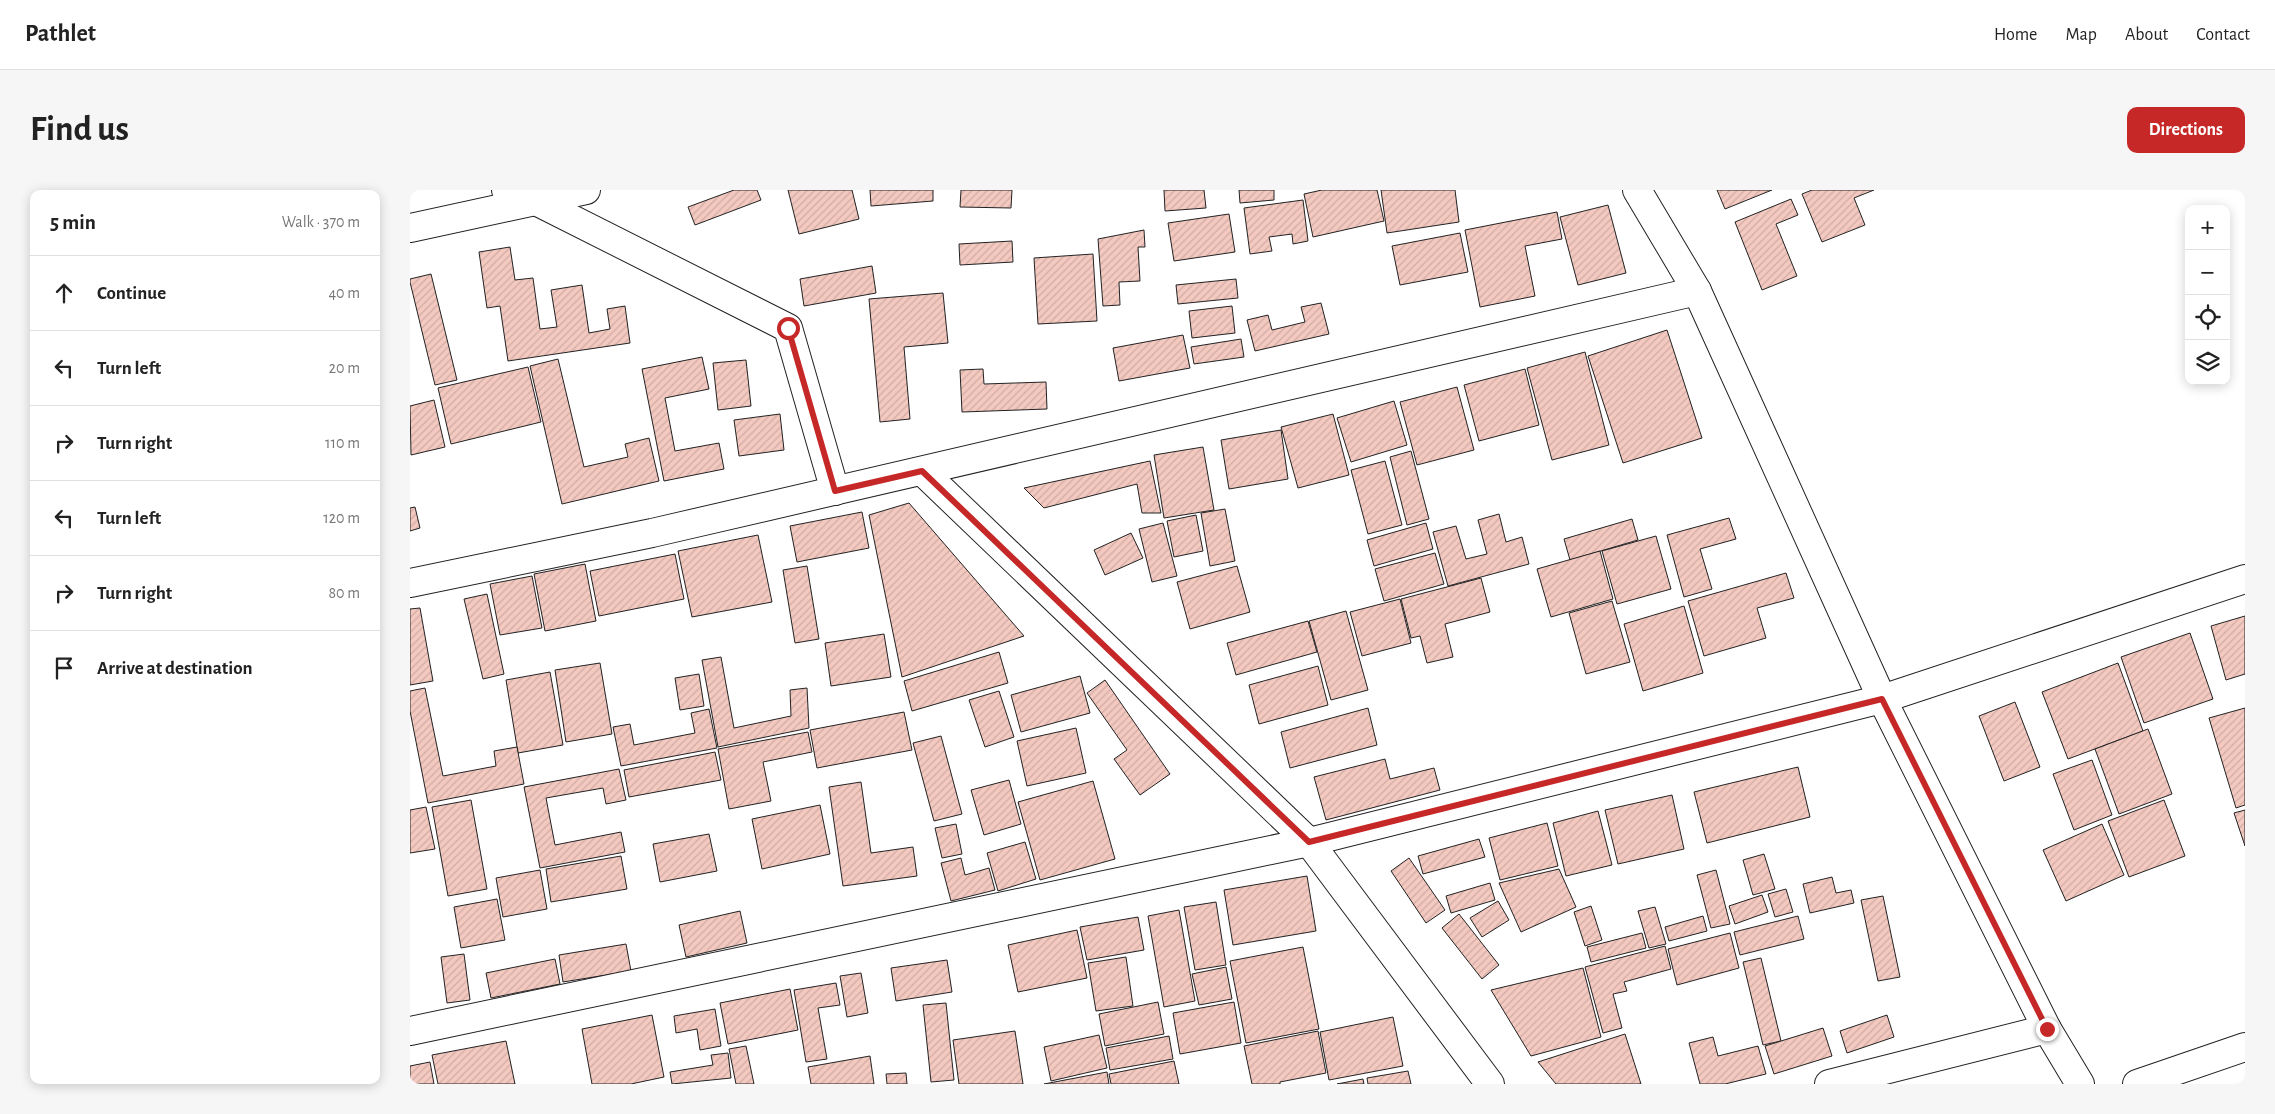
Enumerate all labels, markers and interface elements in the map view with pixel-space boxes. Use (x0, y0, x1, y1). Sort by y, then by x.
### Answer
text: Pathlet (25, 22, 96, 46)
text: Home (1994, 26, 2037, 44)
text: Map (2065, 26, 2097, 44)
text: About (2125, 26, 2168, 44)
text: Contact (2196, 26, 2250, 44)
button: Directions (2127, 107, 2245, 153)
text: Find us (30, 112, 129, 147)
map controls (2185, 205, 2230, 385)
button: + (2185, 205, 2230, 250)
text: 5 min (50, 212, 96, 233)
text: Walk · 370 m (282, 214, 360, 230)
button: − (2185, 250, 2230, 295)
icon: ahead (50, 279, 78, 307)
text: Continue (97, 284, 166, 303)
text: 40 m (328, 285, 360, 301)
button: locate (2185, 295, 2230, 340)
route start (777, 317, 800, 340)
button: layers (2185, 340, 2230, 385)
icon: left (50, 354, 78, 382)
text: Turn left (97, 359, 161, 378)
text: 20 m (329, 360, 360, 376)
icon: right (50, 429, 78, 457)
text: Turn right (97, 434, 172, 453)
text: 110 m (325, 435, 360, 451)
icon: left (50, 504, 78, 532)
text: Turn left (97, 509, 161, 528)
text: 120 m (323, 510, 360, 526)
icon: right (50, 579, 78, 607)
text: Turn right (97, 584, 172, 603)
text: 80 m (329, 585, 360, 601)
icon: arrive (50, 654, 78, 682)
text: Arrive at destination (97, 659, 253, 678)
route end (2036, 1018, 2059, 1041)

